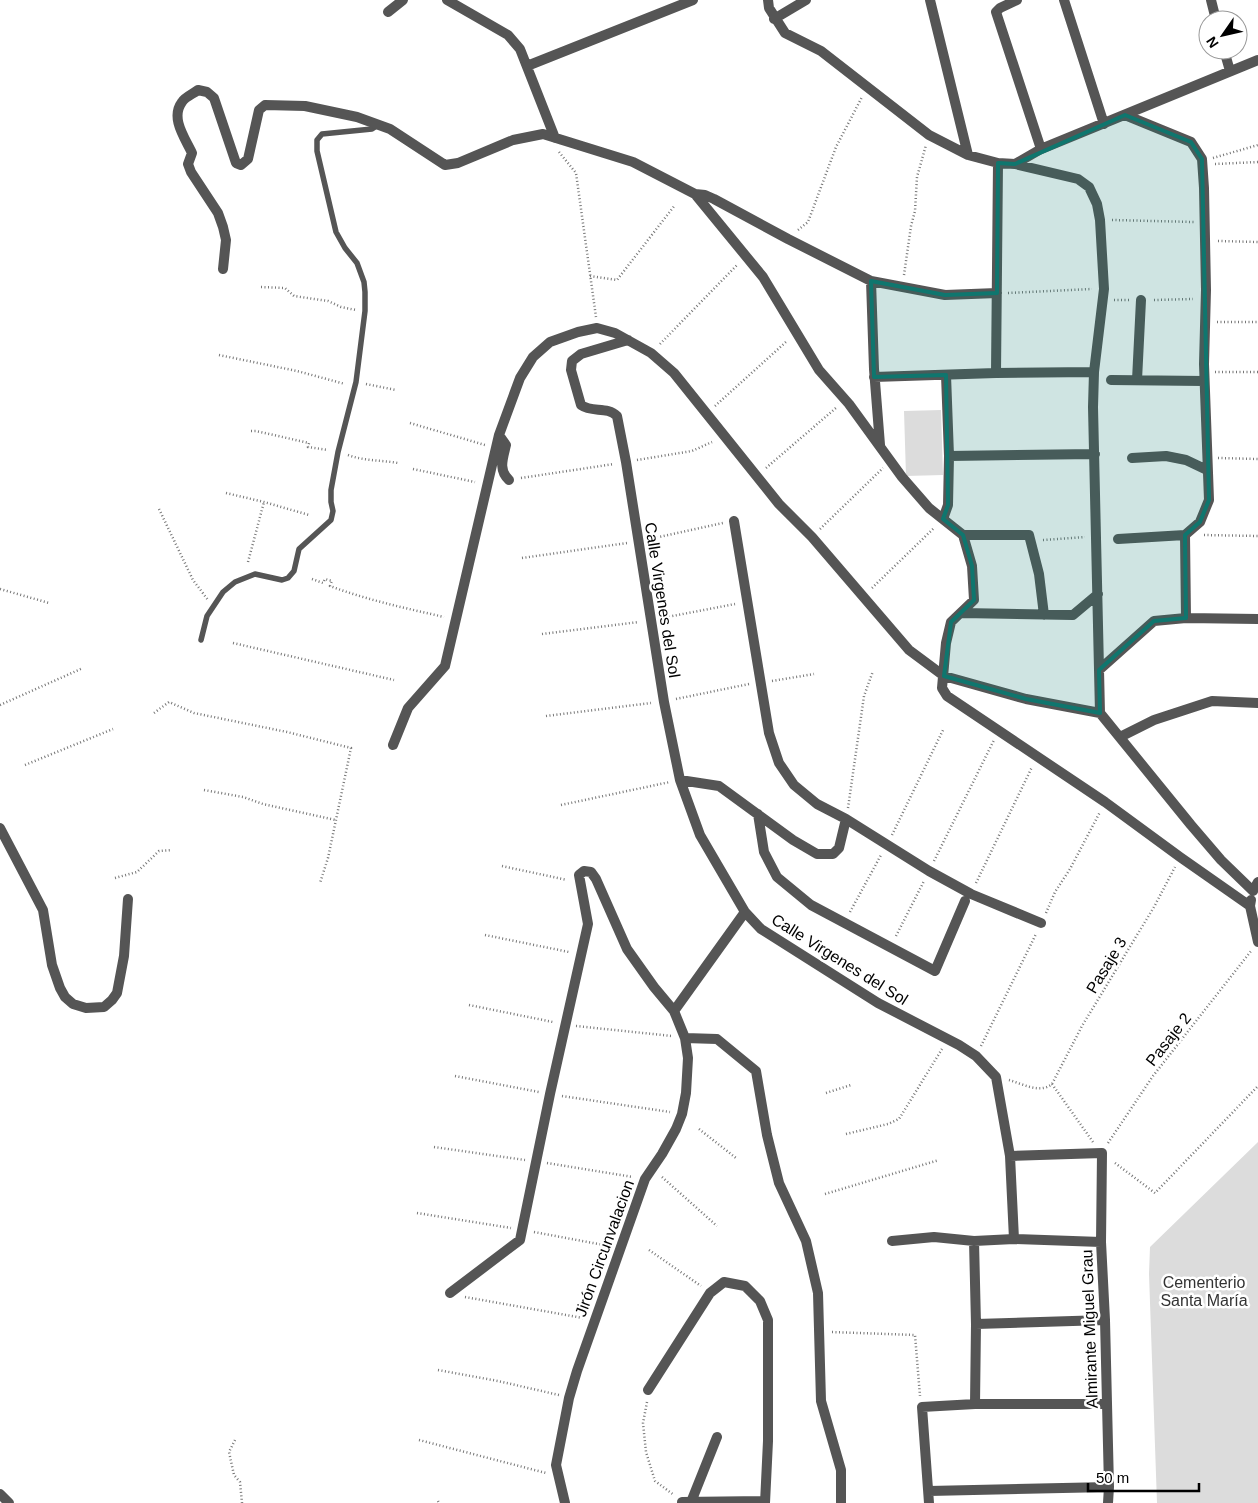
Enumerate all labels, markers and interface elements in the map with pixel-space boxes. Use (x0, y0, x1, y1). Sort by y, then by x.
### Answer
north arrow (1198, 10, 1248, 60)
text: N (1203, 34, 1222, 51)
street label: Calle Virgenes del Sol (642, 521, 683, 679)
street label: Calle Virgenes del Sol (769, 911, 911, 1008)
street label: Pasaje 3 (1083, 934, 1130, 996)
street label: Pasaje 2 (1143, 1009, 1194, 1069)
street label: Jirón Circunvalacion (572, 1178, 637, 1319)
street label: Almirante Miguel Grau (1078, 1249, 1101, 1409)
park label: Cementerio Santa María (1160, 1274, 1248, 1309)
scale bar (1088, 1460, 1199, 1492)
text: 50 m (1096, 1469, 1129, 1486)

